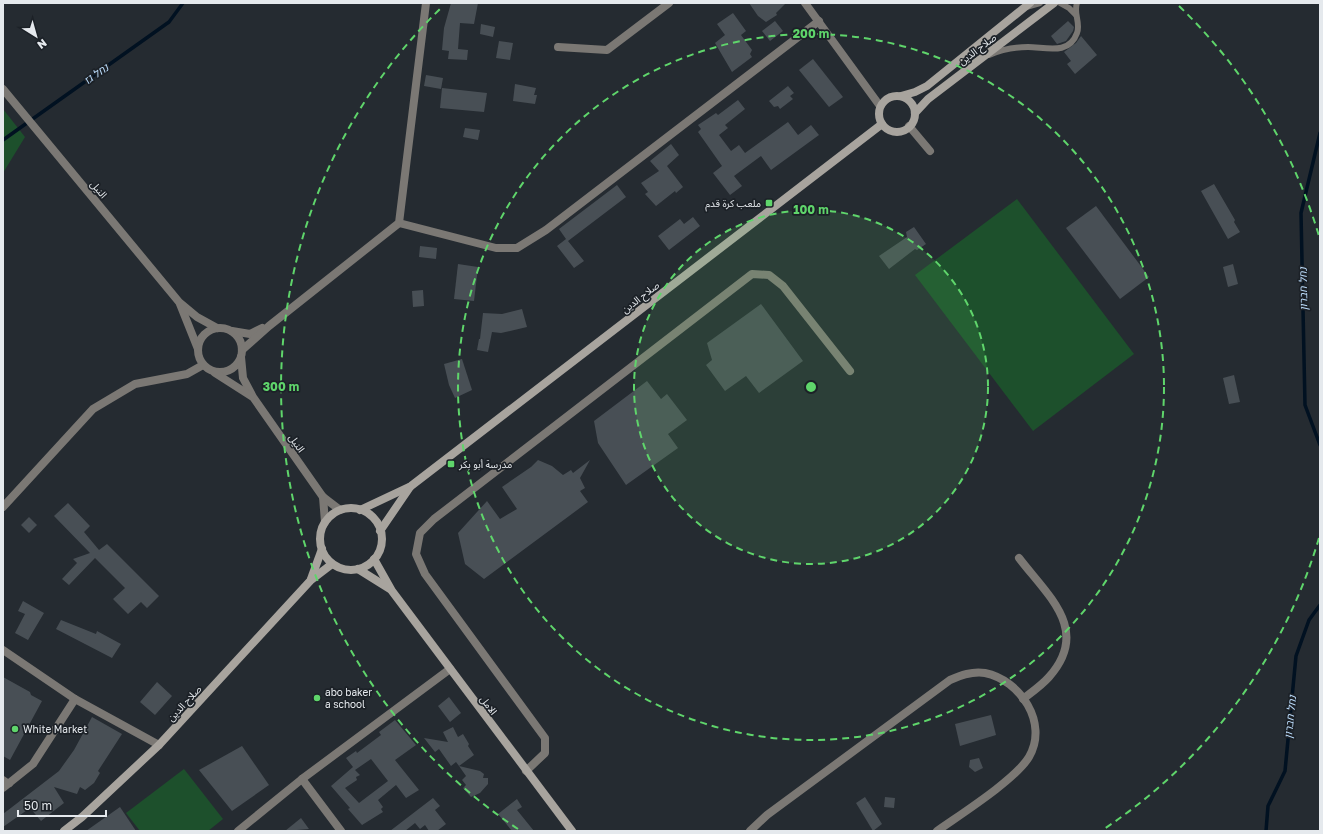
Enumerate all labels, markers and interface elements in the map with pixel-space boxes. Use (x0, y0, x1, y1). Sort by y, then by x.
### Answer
north arrow (16, 16, 56, 56)
text: 200 m (793, 26, 829, 41)
street label: صلاح الدين (956, 31, 1000, 69)
text: N (35, 37, 50, 52)
water label: נחל גז (81, 60, 111, 87)
street label: النيل (88, 178, 110, 200)
place label: ملعب كرة قدم (705, 197, 761, 212)
marker: ملعب كرة قدم (764, 198, 774, 208)
text: 100 m (793, 202, 829, 217)
water label: נחל חברון (1296, 266, 1310, 311)
street label: صلاح الدين (619, 279, 662, 317)
text: 300 m (263, 379, 299, 394)
centre of rings (804, 380, 818, 394)
street label: النيل (286, 432, 307, 454)
place label: مدرسة أبو بكر (458, 458, 512, 471)
marker: مدرسة أبو بكر (446, 459, 456, 469)
street label: صلاح الدين (164, 683, 205, 725)
place label: abo baker a school (325, 686, 372, 710)
marker: abo baker a school (312, 693, 322, 703)
street label: الامل (478, 693, 500, 717)
water label: נחל חברון (1281, 694, 1299, 739)
place label: White Market (23, 723, 87, 735)
marker: White Market (10, 724, 20, 734)
scale bar (18, 792, 106, 818)
text: 50 m (24, 798, 52, 813)

